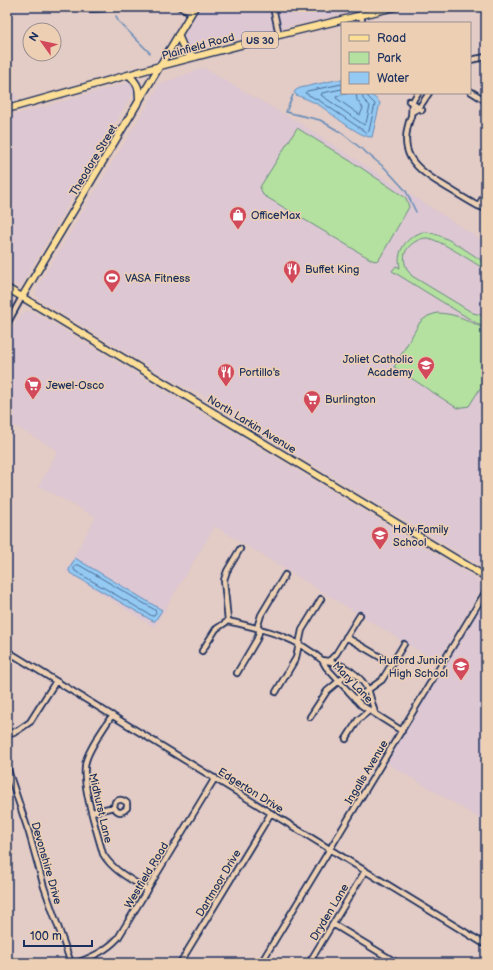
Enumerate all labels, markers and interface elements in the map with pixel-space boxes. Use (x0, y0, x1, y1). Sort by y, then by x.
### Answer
north arrow (22, 22, 62, 62)
legend (341, 22, 471, 94)
text: N (26, 30, 42, 44)
street label: Plainfield Road (161, 31, 236, 62)
text: Road (377, 31, 406, 46)
road number: US 30 (242, 32, 278, 48)
text: Park (377, 51, 401, 66)
text: Water (377, 71, 409, 86)
street label: Theodore Street (67, 122, 120, 198)
shop icon: OfficeMax (228, 205, 248, 230)
place label: OfficeMax (251, 209, 300, 222)
restaurant icon: Buffet King (282, 259, 302, 284)
place label: Buffet King (305, 263, 359, 276)
sports icon: VASA Fitness (102, 268, 122, 293)
place label: VASA Fitness (125, 272, 191, 285)
place label: Joliet Catholic Academy (343, 353, 413, 379)
school or university icon: Joliet Catholic Academy (416, 355, 436, 380)
restaurant icon: Portillo's (216, 362, 236, 387)
place label: Portillo's (239, 366, 280, 379)
supermarket icon: Jewel-Osco (23, 375, 43, 400)
place label: Jewel-Osco (46, 379, 104, 392)
supermarket icon: Burlington (302, 389, 322, 414)
street label: North Larkin Avenue (205, 393, 299, 456)
place label: Burlington (325, 393, 376, 406)
place label: Holy Family School (393, 523, 449, 549)
school or university icon: Holy Family School (370, 525, 390, 550)
place label: Hufford Junior High School (379, 654, 449, 680)
school or university icon: Hufford Junior High School (451, 656, 471, 681)
street label: Mary Lane (330, 659, 376, 706)
street label: Ingalls Avenue (342, 737, 391, 807)
street label: Edgerton Drive (216, 765, 286, 816)
street label: Midhurst Lane (86, 772, 115, 845)
street label: Devonshire Drive (29, 820, 65, 906)
street label: Westfield Road (122, 840, 171, 911)
street label: Dartmoor Drive (193, 847, 244, 919)
street label: Dryden Lane (307, 881, 352, 943)
scale bar (24, 922, 92, 948)
text: 100 m (30, 929, 62, 944)

